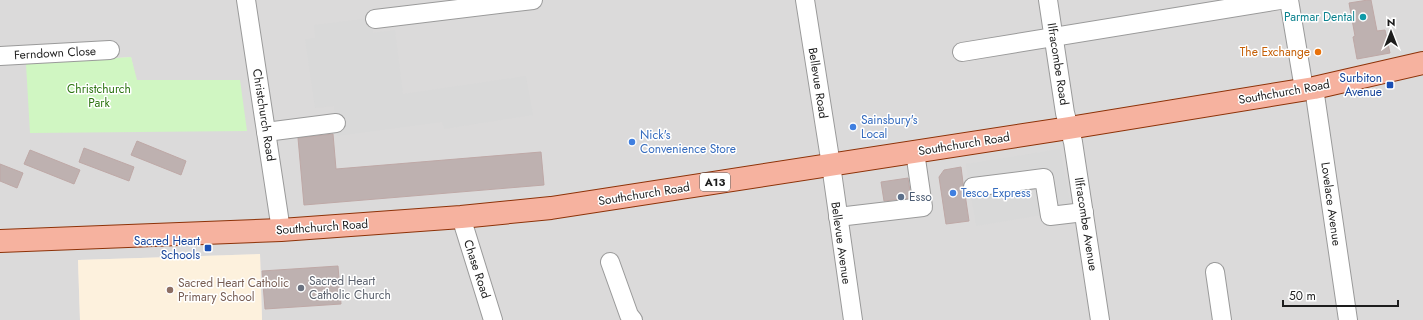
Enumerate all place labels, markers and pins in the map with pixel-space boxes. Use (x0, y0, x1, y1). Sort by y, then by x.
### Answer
place label: Parmar Dental (1284, 8, 1355, 26)
marker: Parmar Dental (1358, 12, 1368, 22)
place label: The Exchange (1240, 43, 1310, 61)
marker: The Exchange (1313, 47, 1323, 57)
place label: Surbiton Avenue (1339, 69, 1382, 101)
marker: Surbiton Avenue (1385, 80, 1395, 90)
place label: Sainsbury's Local (861, 111, 918, 143)
marker: Sainsbury's Local (848, 122, 858, 132)
place label: Nick's Convenience Store (640, 126, 736, 158)
marker: Nick's Convenience Store (627, 137, 637, 147)
place label: Tesco Express (961, 184, 1031, 202)
place label: Esso (909, 188, 932, 206)
marker: Tesco Express (948, 188, 958, 198)
marker: Esso (896, 192, 906, 202)
place label: Sacred Heart Schools (134, 232, 200, 264)
marker: Sacred Heart Schools (203, 243, 213, 253)
place label: Sacred Heart Catholic Church (309, 272, 391, 304)
place label: Sacred Heart Catholic Primary School (178, 274, 289, 306)
marker: Sacred Heart Catholic Church (296, 283, 306, 293)
marker: Sacred Heart Catholic Primary School (165, 285, 175, 295)

